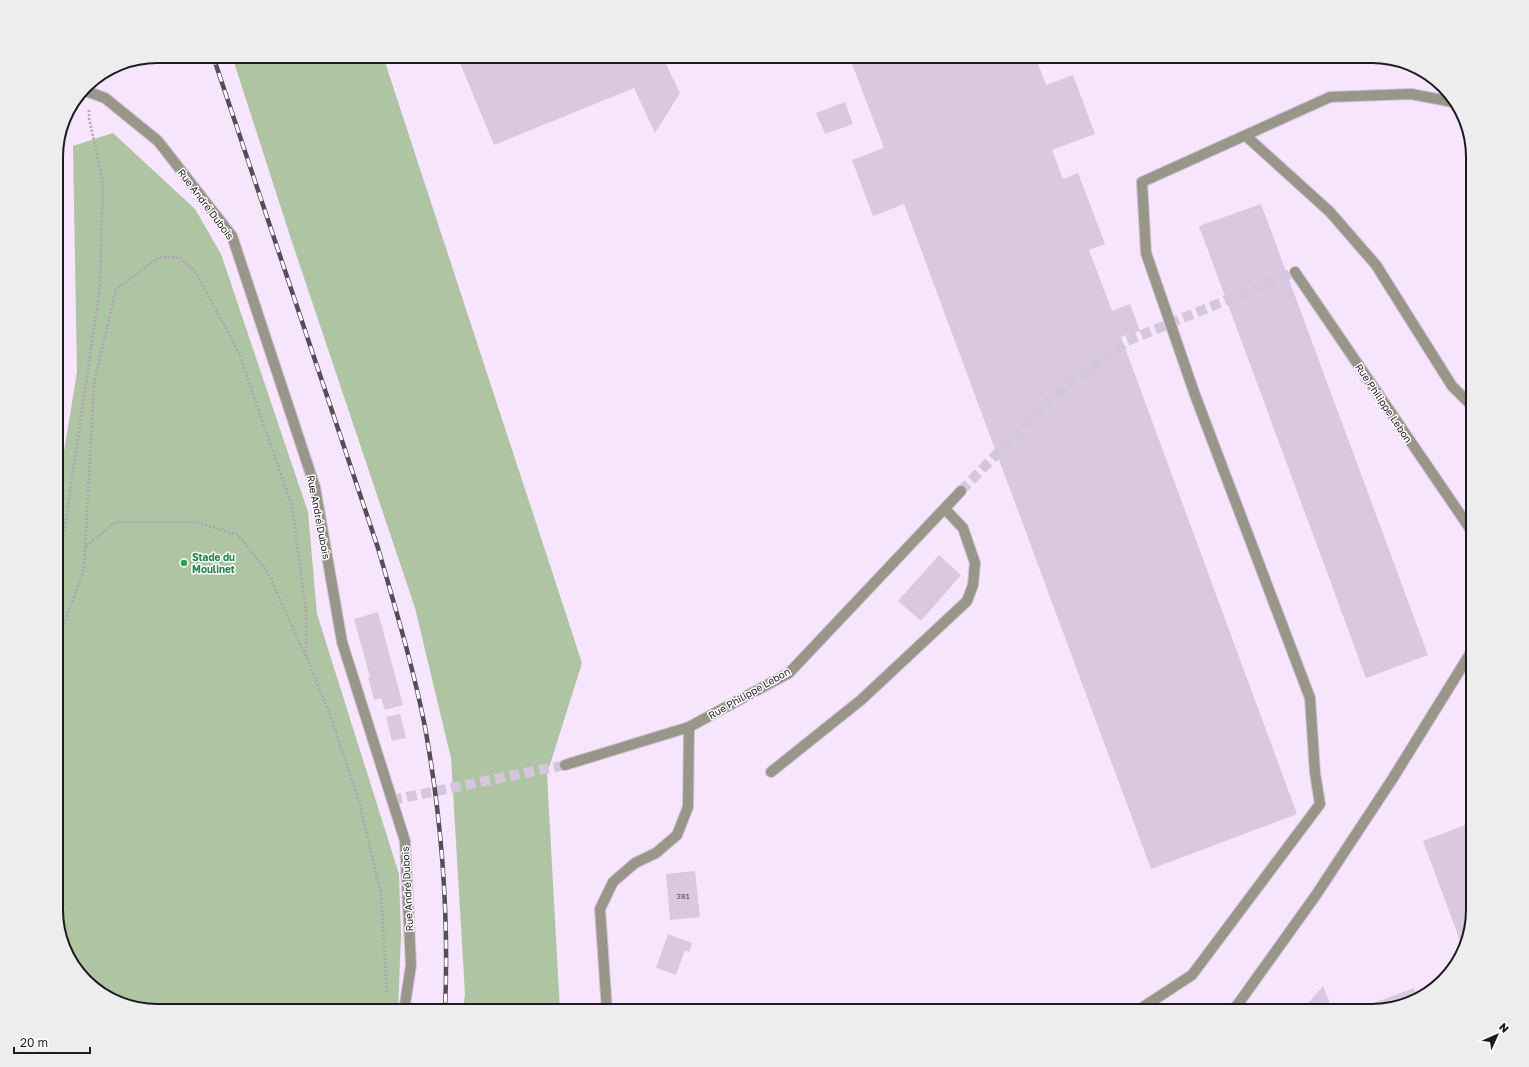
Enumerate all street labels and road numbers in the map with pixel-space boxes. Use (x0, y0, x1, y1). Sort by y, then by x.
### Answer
street label: Rue André Dubois (176, 166, 236, 242)
street label: Rue Philippe Lebon (1353, 361, 1415, 445)
street label: Rue André Dubois (305, 474, 333, 560)
street label: Rue Philippe Lebon (706, 665, 792, 721)
street label: Rue André Dubois (399, 846, 415, 932)

